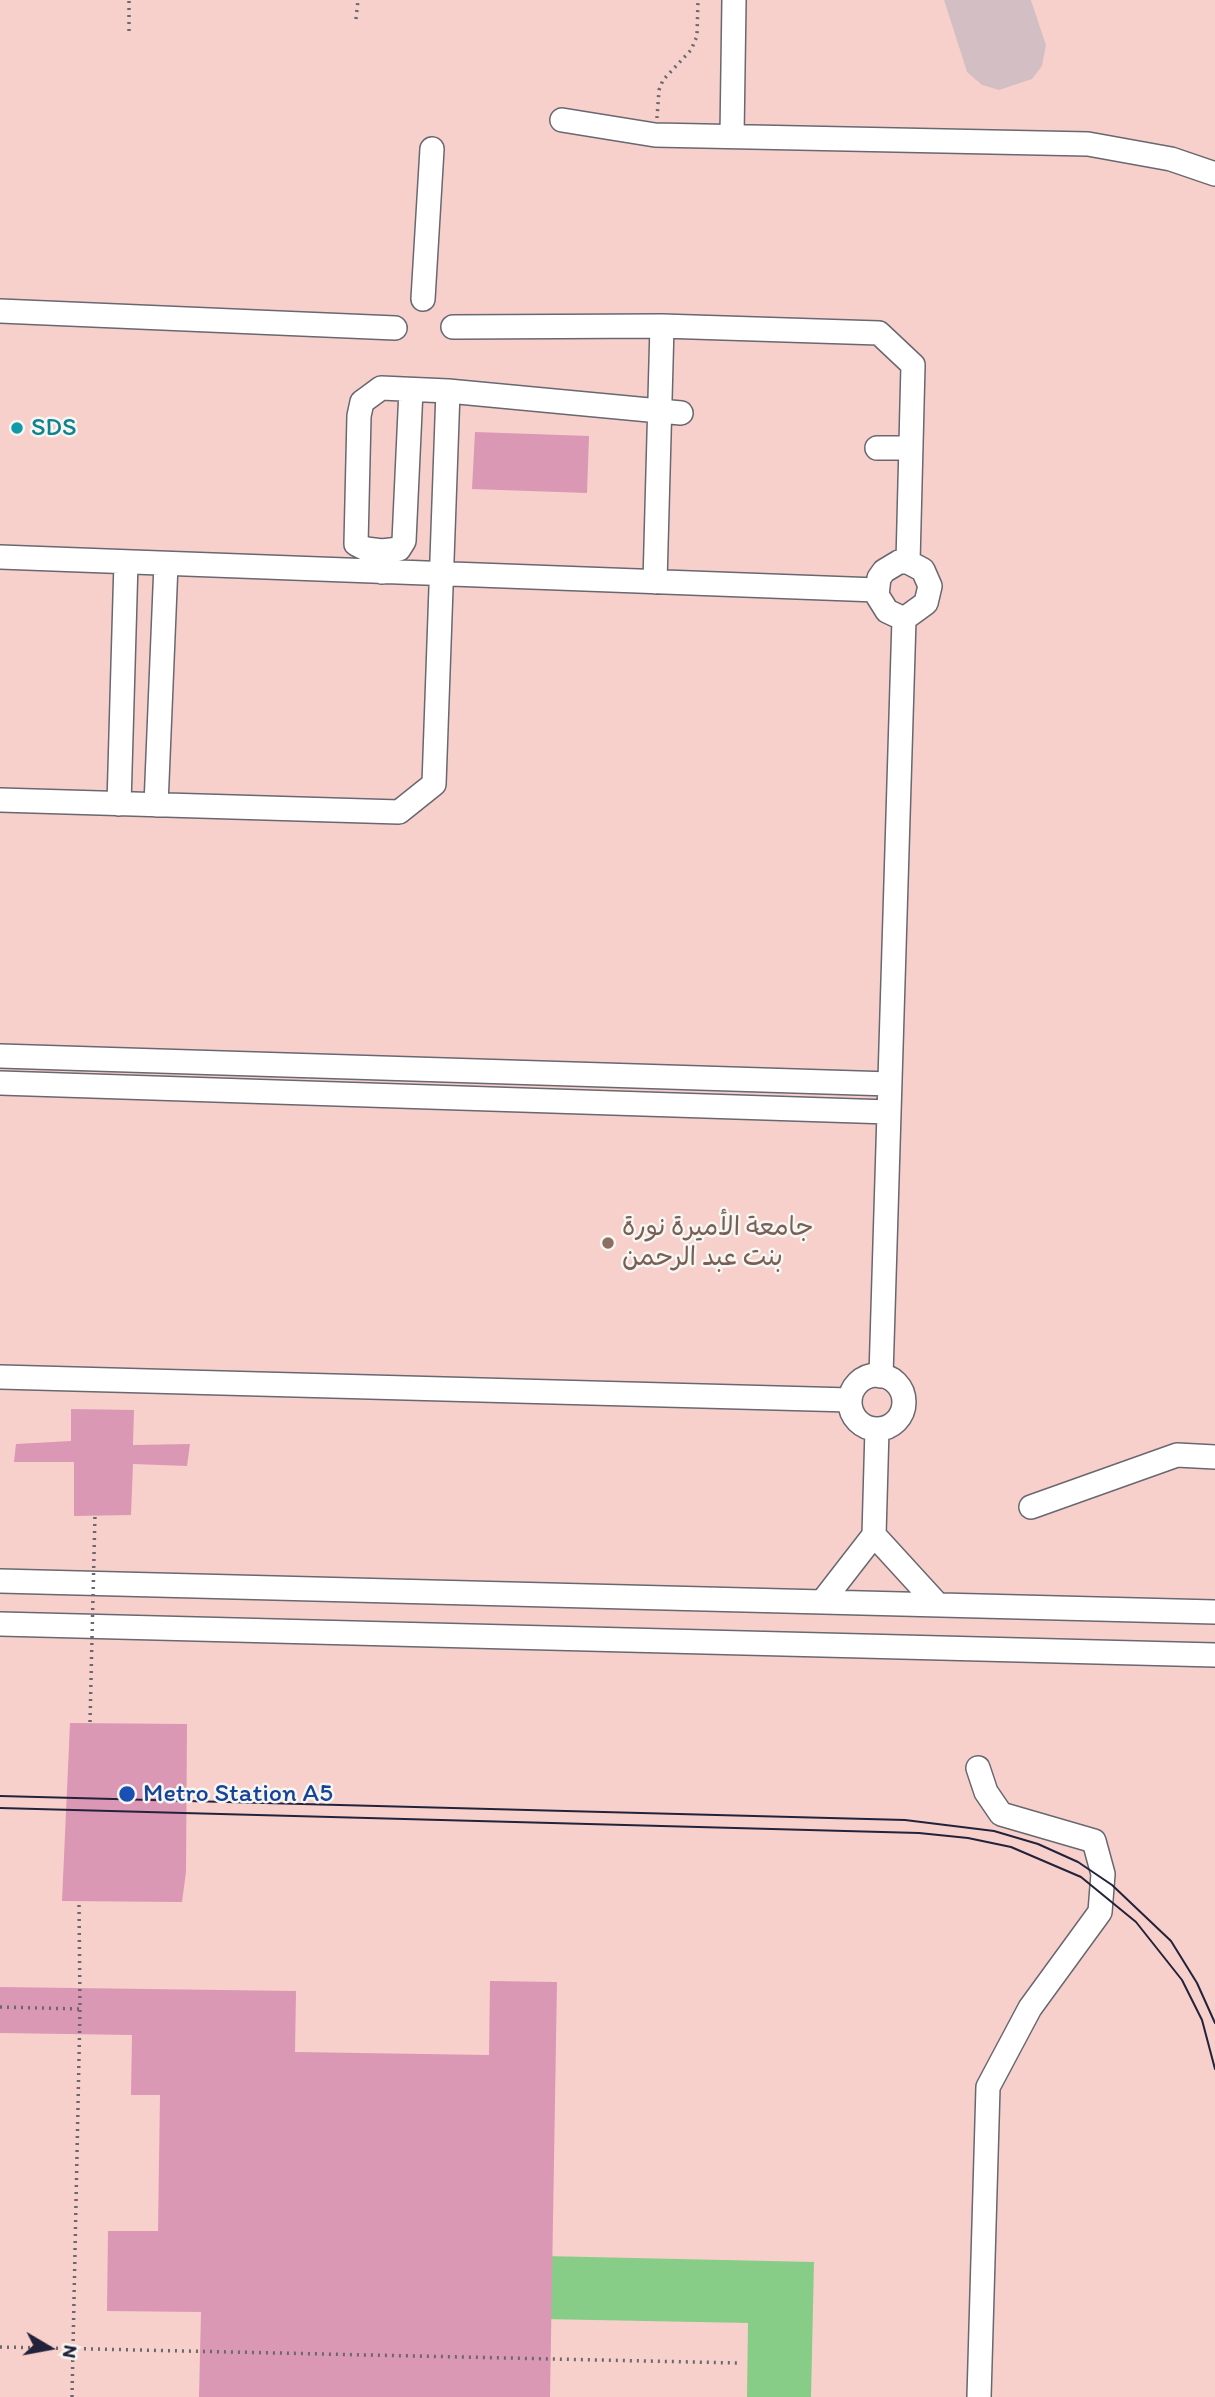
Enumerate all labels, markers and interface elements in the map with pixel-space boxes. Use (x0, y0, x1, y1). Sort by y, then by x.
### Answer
place label: SDS (31, 412, 77, 444)
marker: SDS (9, 420, 25, 436)
place label: جامعة الأميرة نورة بنت عبد الرحمن (622, 1212, 813, 1274)
marker: جامعة الأميرة نورة بنت عبد الرحمن (600, 1235, 616, 1251)
place label: Metro Station A5 (143, 1778, 333, 1810)
marker: Metro Station A5 (117, 1784, 137, 1804)
north arrow (14, 2313, 84, 2383)
text: N (58, 2343, 83, 2360)

